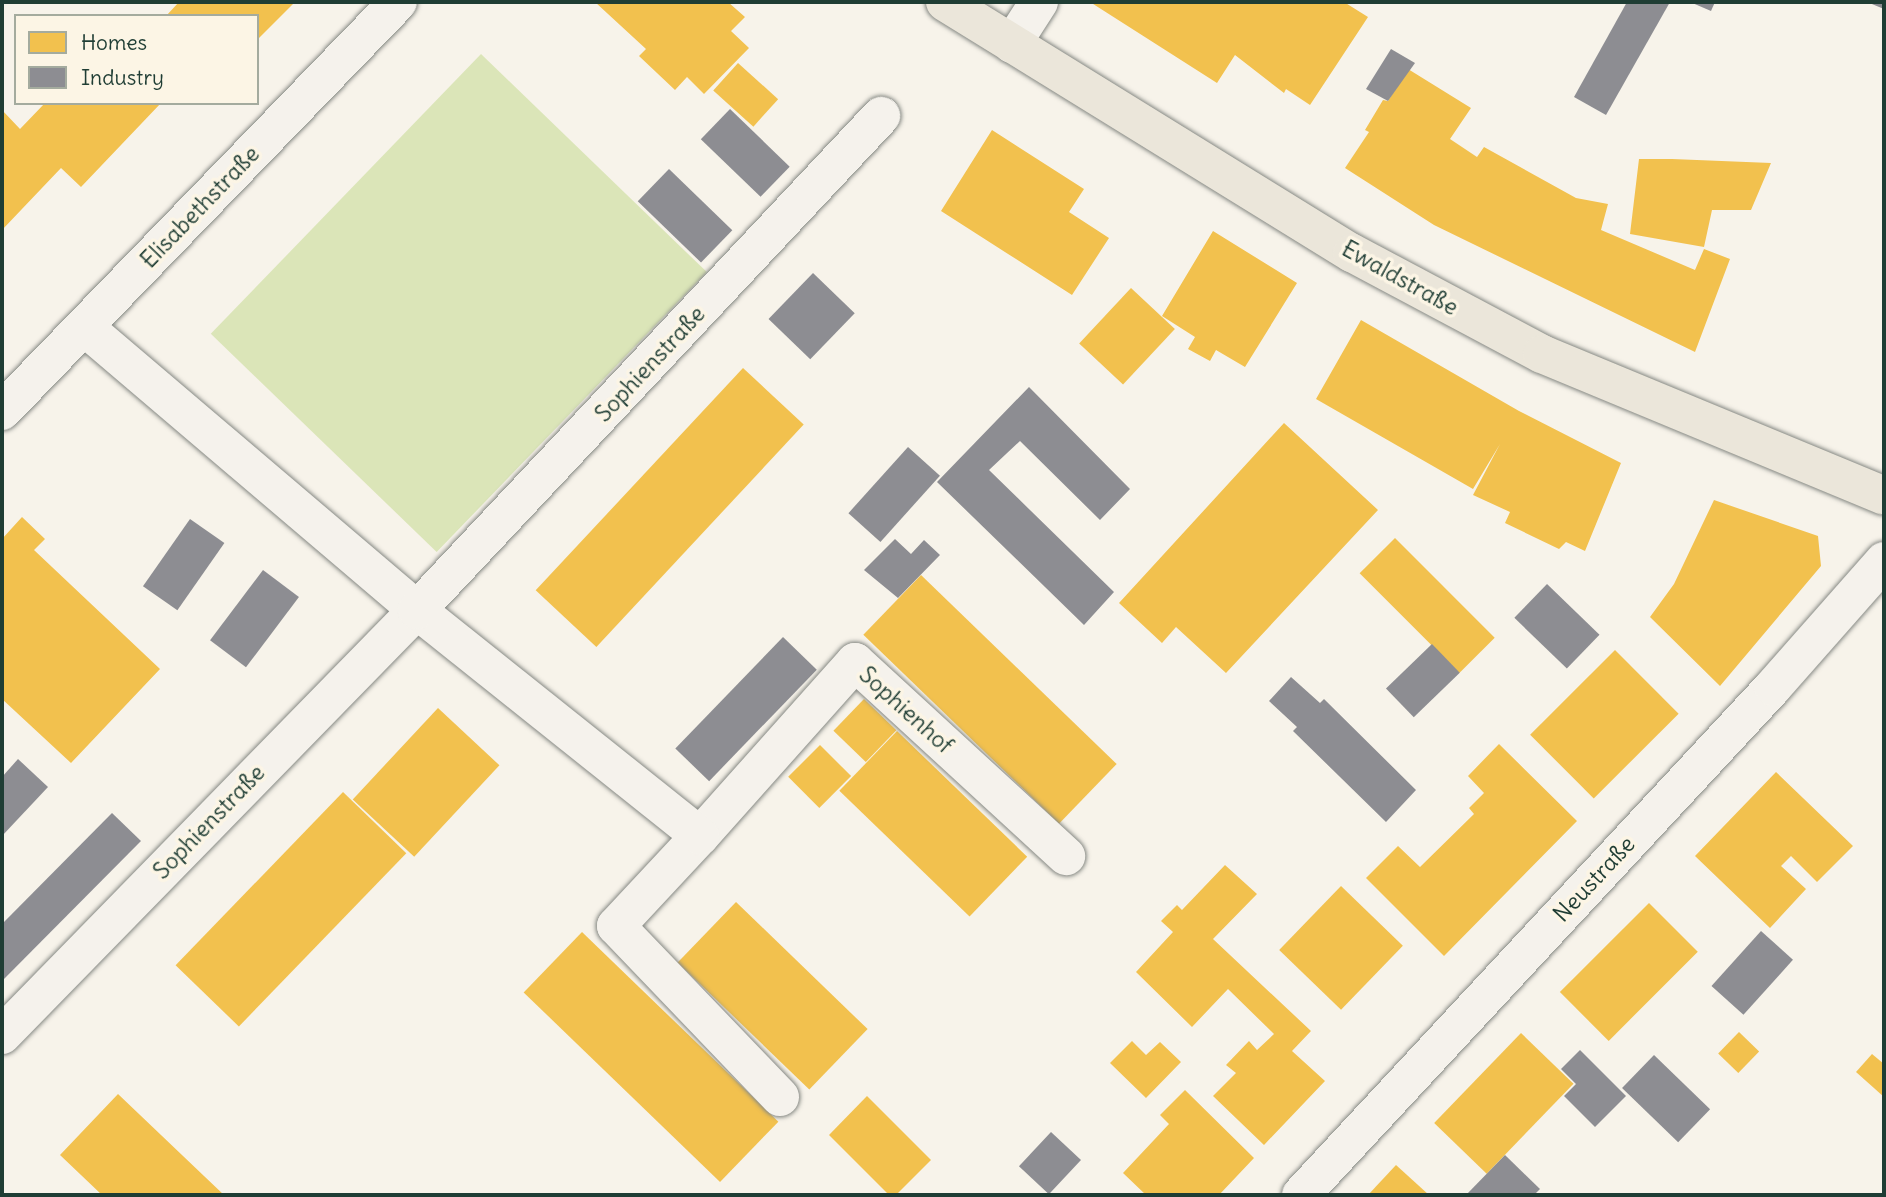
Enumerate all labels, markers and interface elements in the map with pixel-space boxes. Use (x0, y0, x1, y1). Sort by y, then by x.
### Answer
legend (14, 14, 259, 105)
text: Homes (81, 29, 147, 56)
text: Industry (81, 64, 164, 91)
street label: Elisabethstraße (135, 140, 265, 274)
street label: Ewaldstraße (1337, 235, 1463, 321)
street label: Sophienstraße (589, 300, 711, 428)
street label: Sophienhof (853, 661, 959, 759)
street label: Sophienstraße (148, 759, 270, 885)
street label: Neustraße (1547, 830, 1641, 928)

